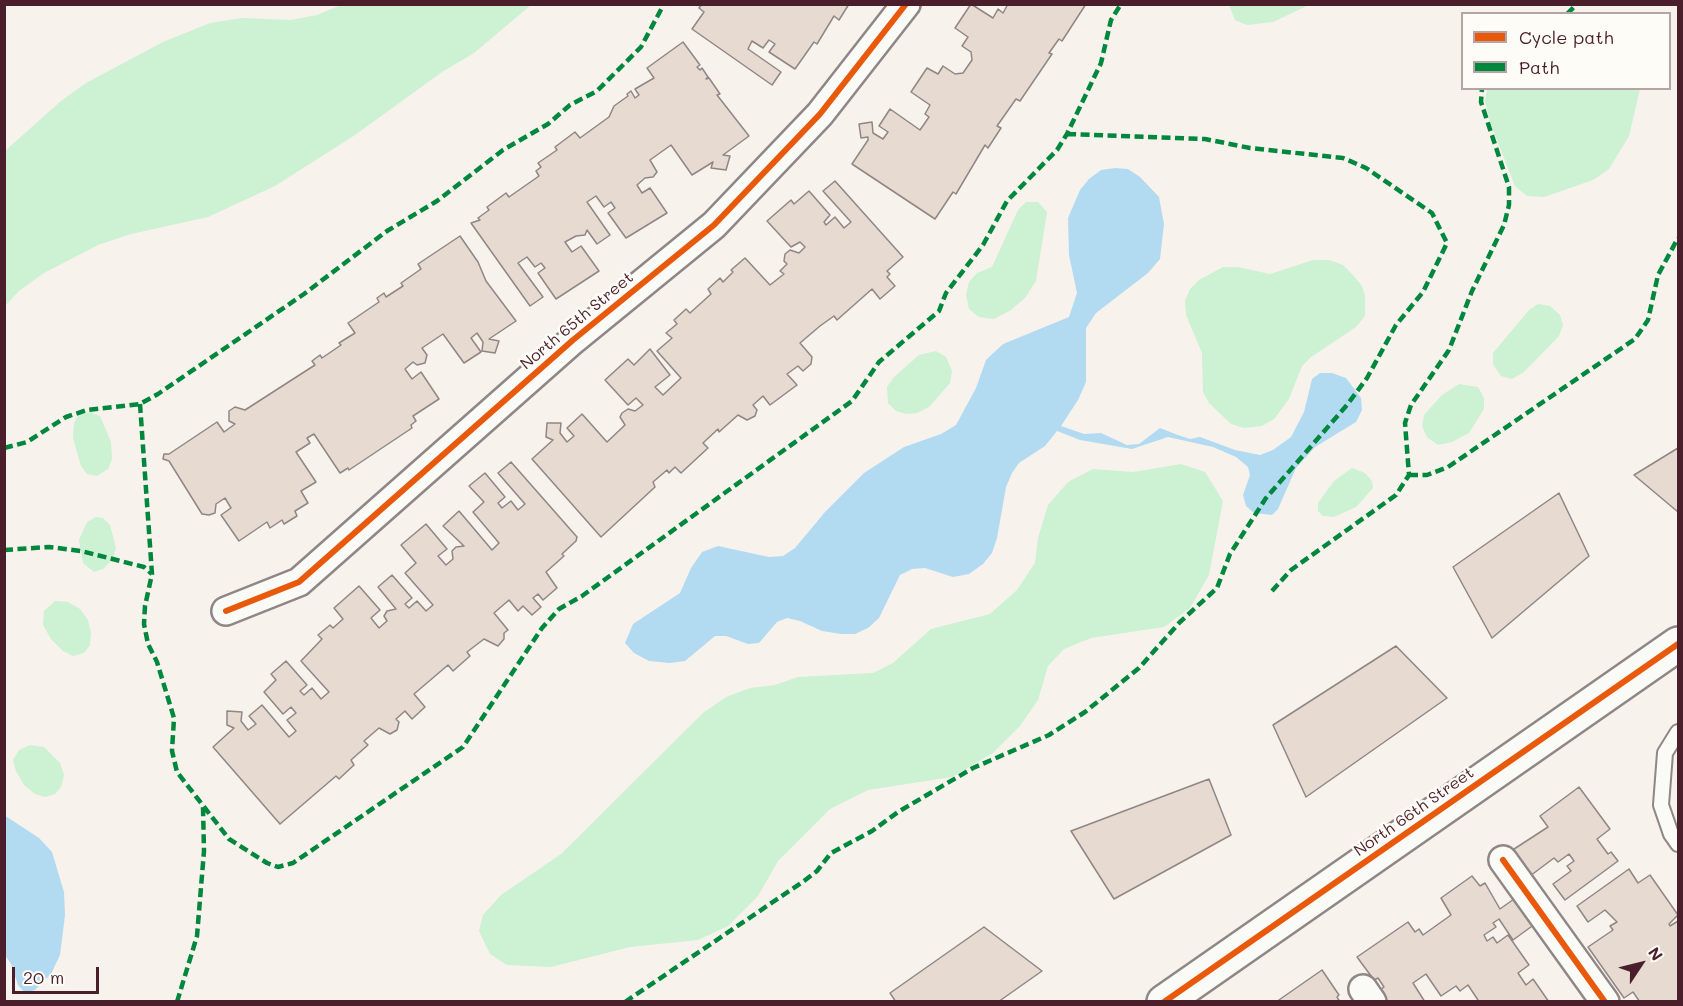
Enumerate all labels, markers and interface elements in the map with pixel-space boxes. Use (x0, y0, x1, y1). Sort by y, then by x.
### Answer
legend (1461, 12, 1671, 90)
text: Cycle path (1519, 25, 1614, 49)
text: Path (1519, 55, 1559, 79)
street label: North 65th Street (517, 268, 637, 374)
street label: North 66th Street (1350, 763, 1478, 861)
north arrow (1611, 934, 1671, 994)
text: N (1644, 942, 1668, 964)
scale bar (15, 955, 102, 993)
text: 20 m (23, 965, 64, 989)

